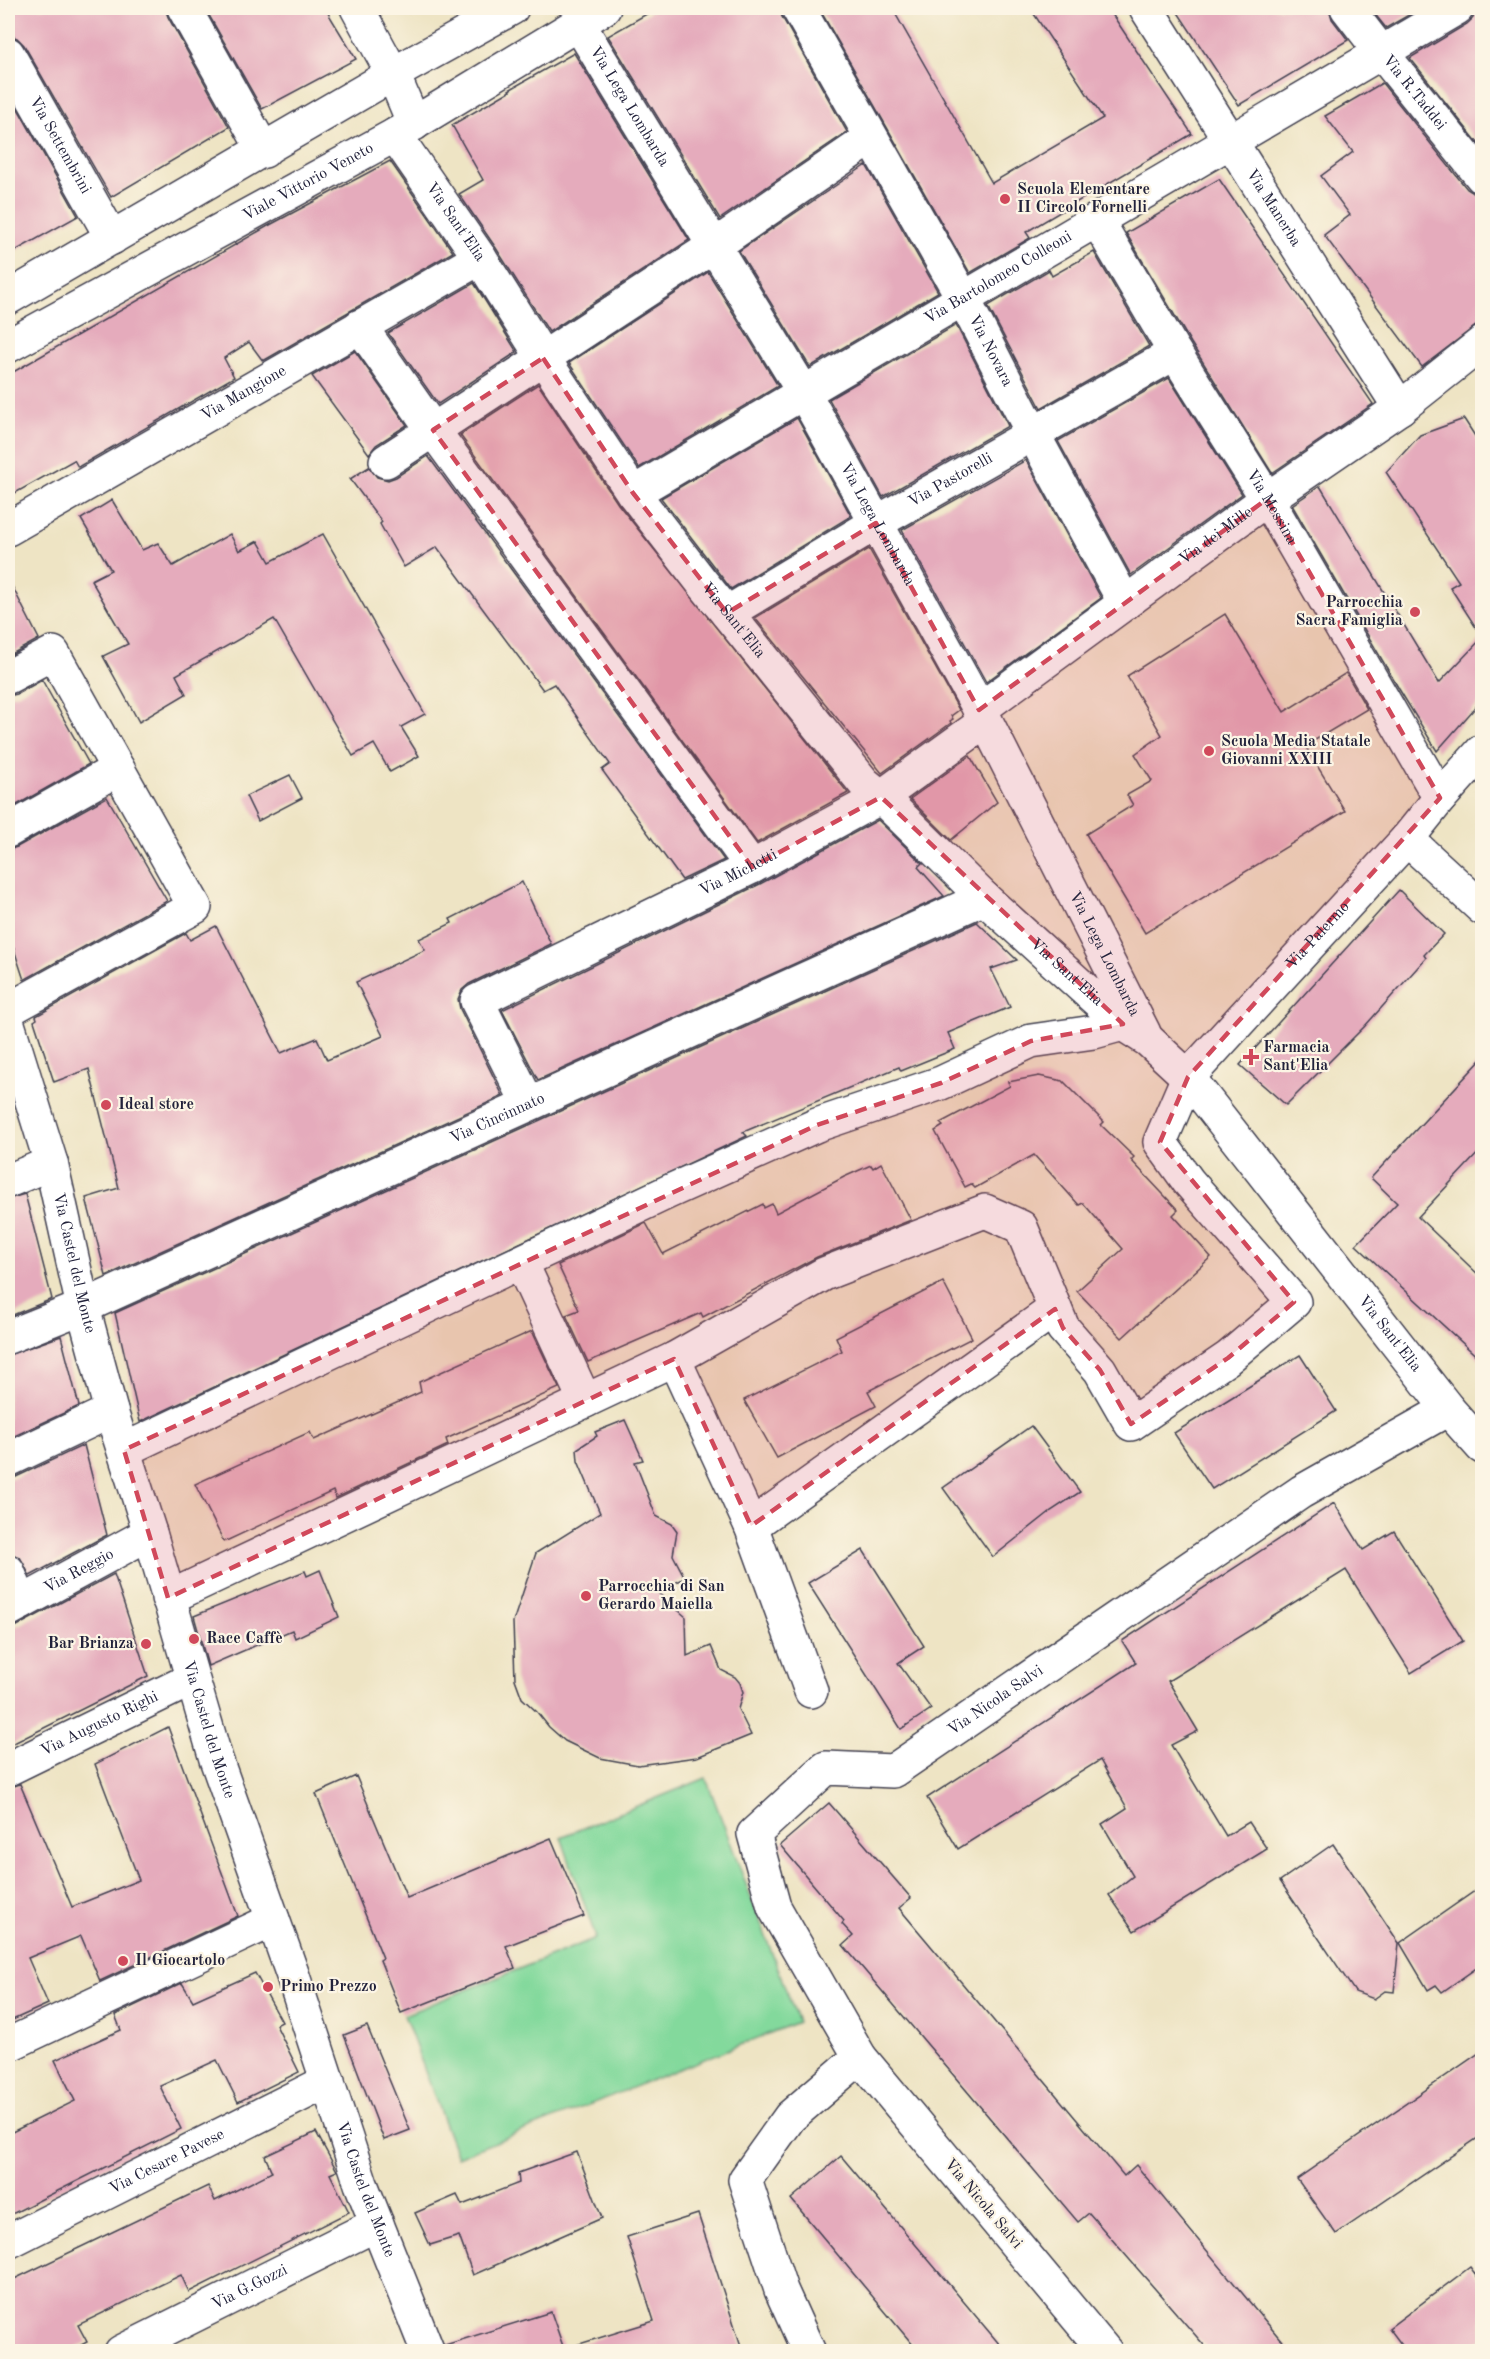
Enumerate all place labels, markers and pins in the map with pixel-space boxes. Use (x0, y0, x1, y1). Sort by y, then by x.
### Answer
place label: Scuola Elementare II Circolo Fornelli (1017, 182, 1150, 216)
marker: Scuola Elementare II Circolo Fornelli (998, 192, 1012, 206)
place label: Parrocchia Sacra Famiglia (1295, 595, 1403, 629)
marker: Parrocchia Sacra Famiglia (1408, 605, 1422, 619)
place label: Scuola Media Statale Giovanni XXIII (1221, 734, 1371, 768)
marker: Scuola Media Statale Giovanni XXIII (1202, 744, 1216, 758)
place label: Farmacia Sant'Elia (1263, 1040, 1330, 1074)
marker: Farmacia Sant'Elia (1244, 1050, 1258, 1064)
place label: Ideal store (118, 1097, 194, 1113)
marker: Ideal store (99, 1098, 113, 1112)
place label: Parrocchia di San Gerardo Maiella (598, 1579, 725, 1613)
marker: Parrocchia di San Gerardo Maiella (579, 1589, 593, 1603)
place label: Race Caffè (206, 1631, 283, 1647)
marker: Race Caffè (187, 1632, 201, 1646)
place label: Bar Brianza (48, 1636, 134, 1652)
marker: Bar Brianza (139, 1637, 153, 1651)
place label: Il Giocartolo (135, 1953, 225, 1969)
marker: Il Giocartolo (116, 1954, 130, 1968)
place label: Primo Prezzo (280, 1979, 377, 1995)
marker: Primo Prezzo (261, 1980, 275, 1994)

